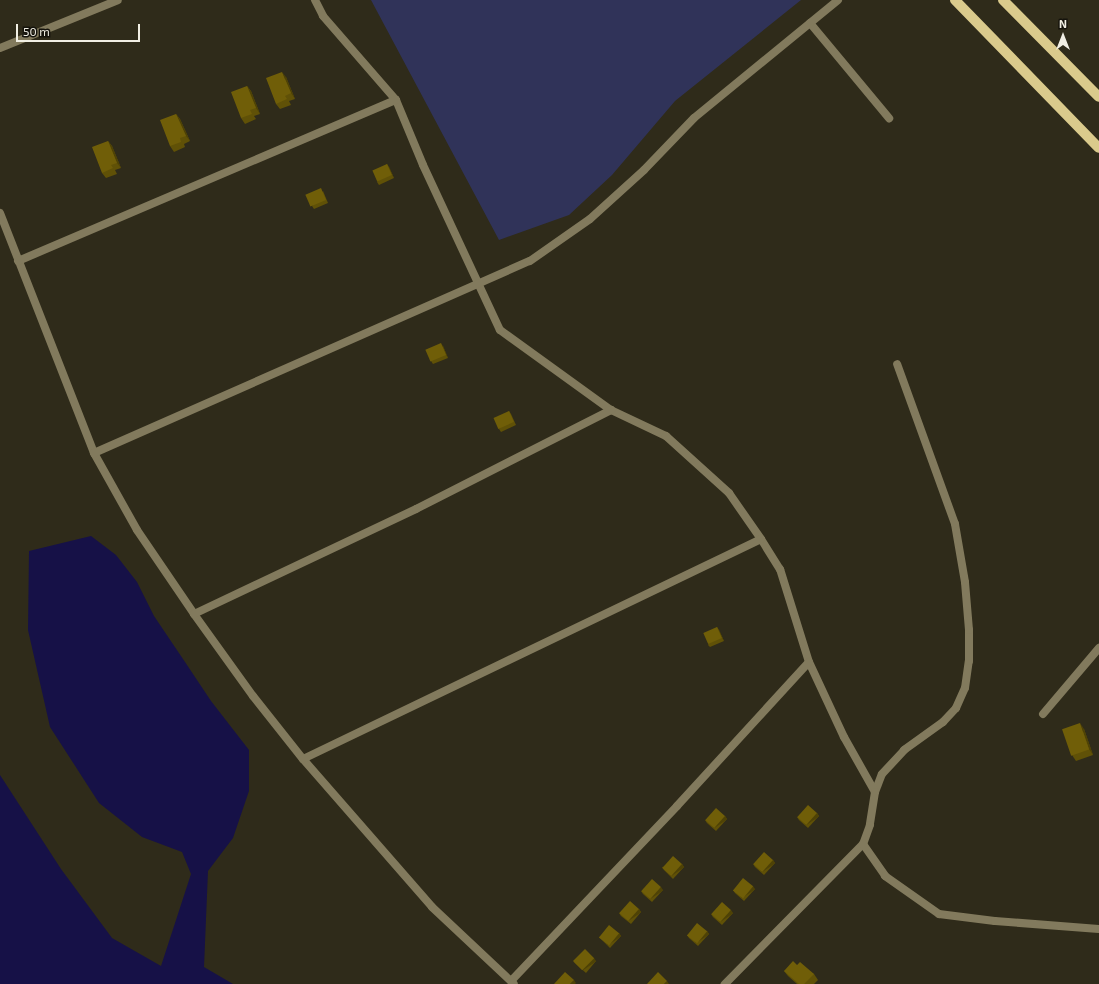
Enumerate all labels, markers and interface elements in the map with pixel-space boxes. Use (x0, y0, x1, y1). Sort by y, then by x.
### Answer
scale bar (18, 16, 142, 42)
north arrow (1043, 16, 1083, 56)
text: N (1059, 17, 1067, 30)
text: 50 m (23, 24, 50, 38)

